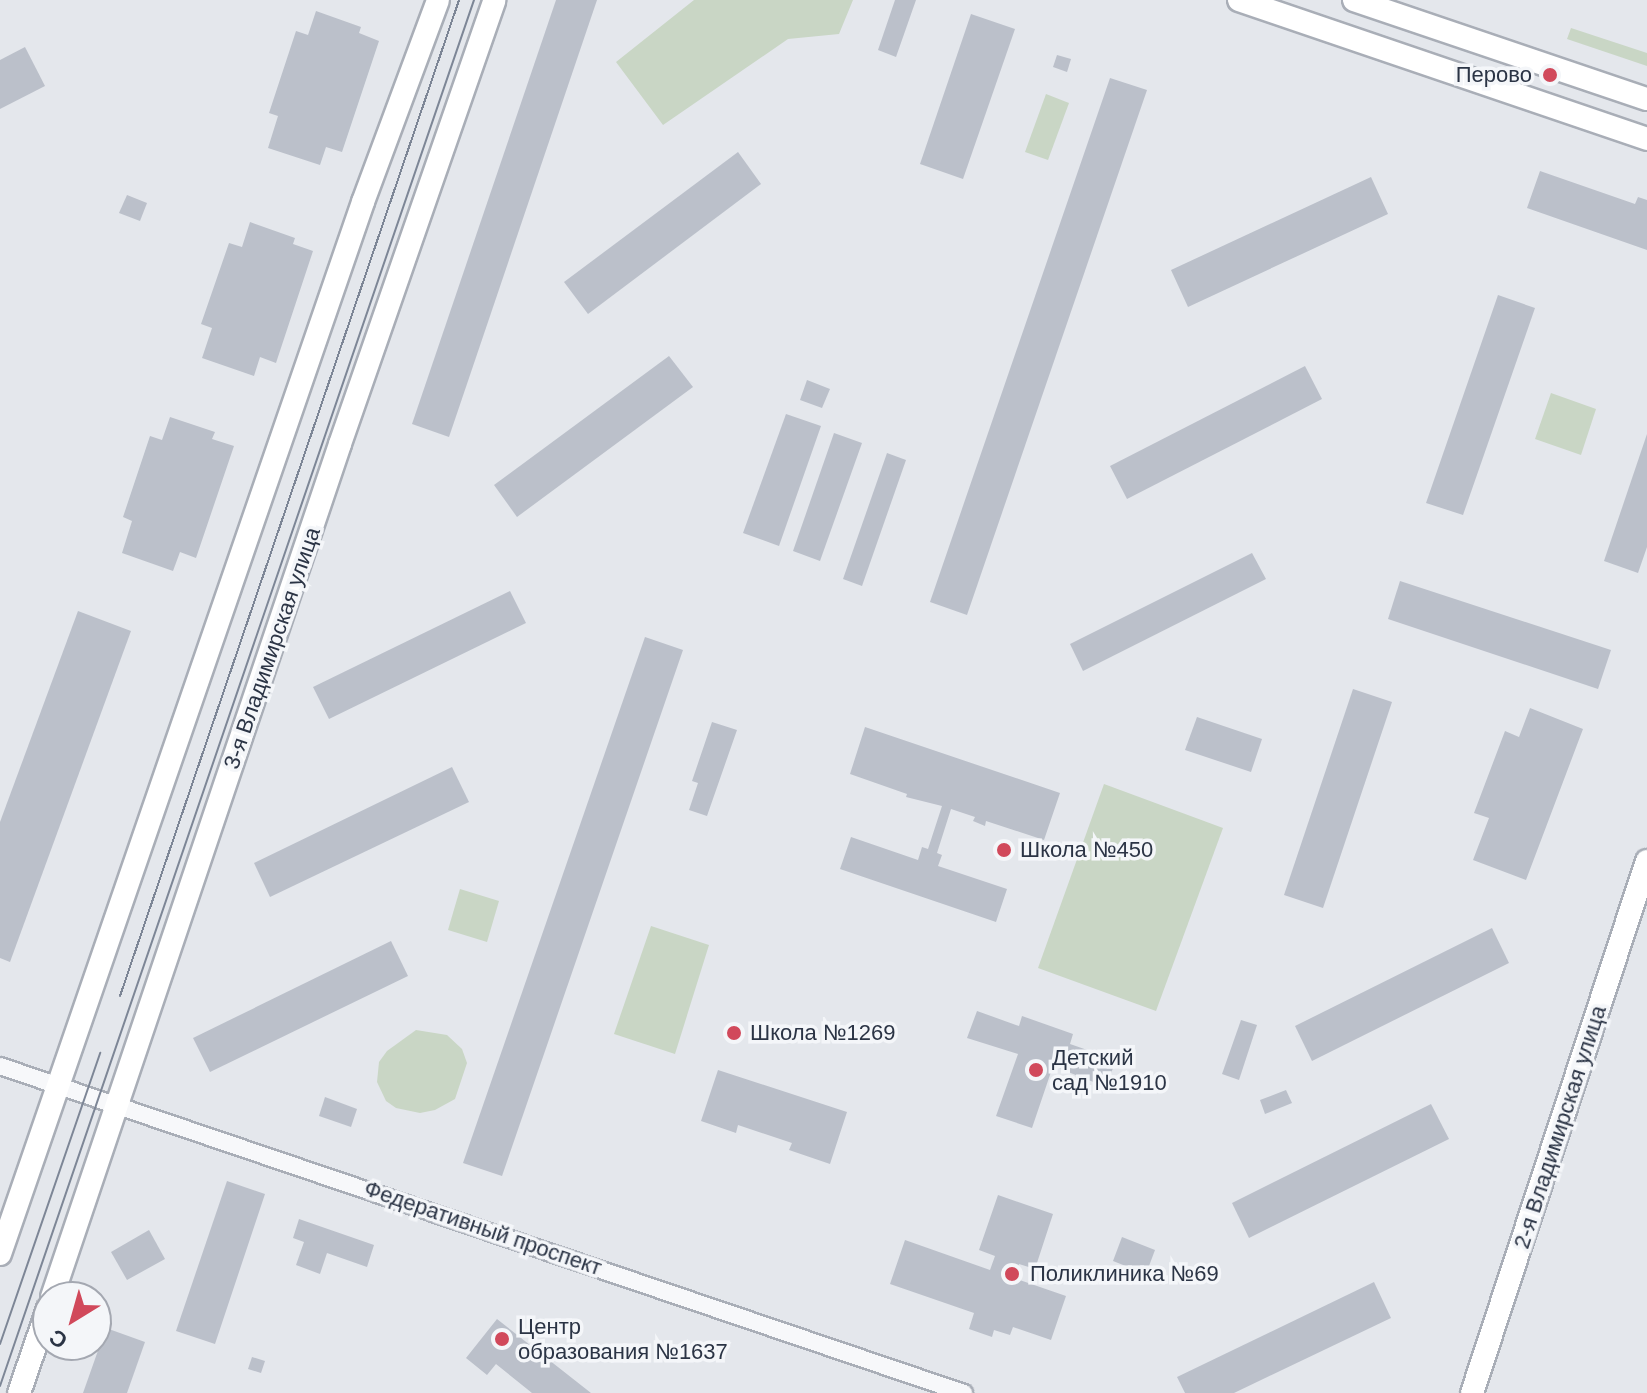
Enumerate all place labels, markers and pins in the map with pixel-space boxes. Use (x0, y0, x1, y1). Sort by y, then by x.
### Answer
place label: Перово (1456, 62, 1532, 88)
marker: Перово (1539, 64, 1561, 86)
place label: Школа №450 (1020, 837, 1153, 863)
marker: Школа №450 (995, 841, 1013, 859)
place label: Школа №1269 (750, 1020, 896, 1046)
marker: Школа №1269 (725, 1024, 743, 1042)
place label: Детский сад №1910 (1052, 1044, 1167, 1096)
marker: Детский сад №1910 (1027, 1061, 1045, 1079)
place label: Поликлиника №69 (1030, 1261, 1219, 1287)
marker: Поликлиника №69 (1001, 1263, 1023, 1285)
place label: Центр образования №1637 (518, 1313, 728, 1364)
marker: Центр образования №1637 (493, 1330, 511, 1348)

